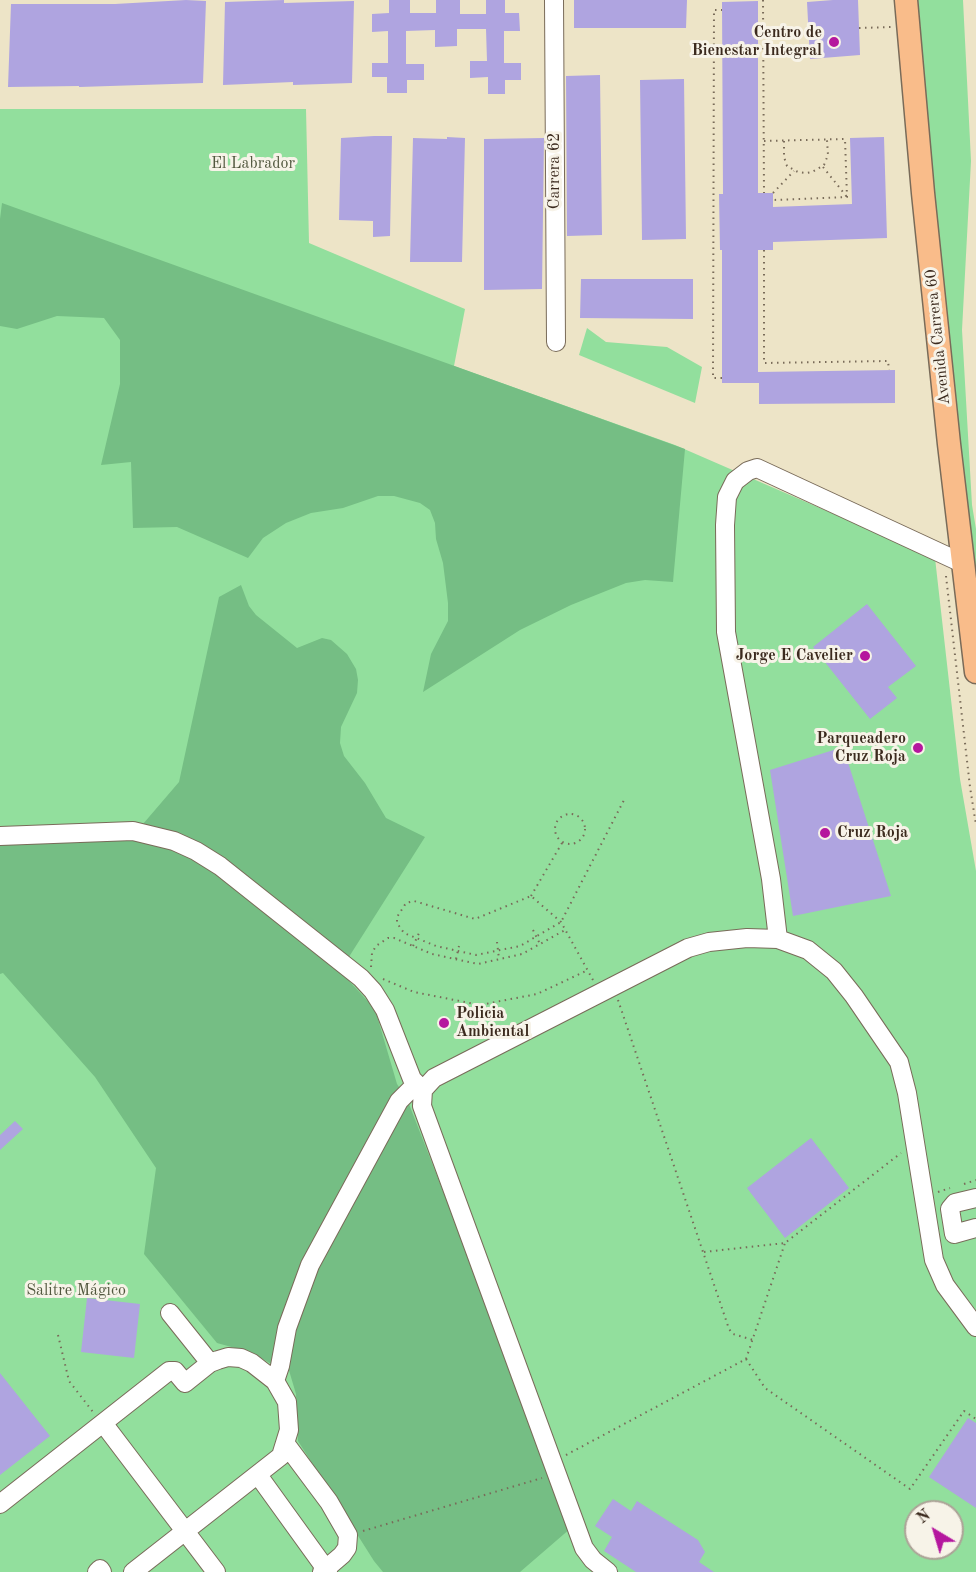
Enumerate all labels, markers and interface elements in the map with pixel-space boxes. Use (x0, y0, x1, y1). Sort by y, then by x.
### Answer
place label: Centro de Bienestar Integral (691, 23, 822, 61)
marker: Centro de Bienestar Integral (827, 35, 841, 49)
street label: Carrera 62 (545, 133, 565, 209)
park label: El Labrador (211, 154, 295, 174)
street label: Avenida Carrera 60 (921, 268, 955, 406)
place label: Jorge E Cavelier (736, 646, 853, 666)
marker: Jorge E Cavelier (858, 649, 872, 663)
place label: Parqueadero Cruz Roja (816, 729, 906, 767)
marker: Parqueadero Cruz Roja (911, 741, 925, 755)
place label: Cruz Roja (837, 823, 908, 843)
marker: Cruz Roja (818, 826, 832, 840)
place label: Policia Ambiental (456, 1004, 529, 1042)
marker: Policia Ambiental (437, 1016, 451, 1030)
park label: Salitre Mágico (26, 1281, 126, 1301)
north arrow (904, 1500, 964, 1560)
text: N (914, 1507, 934, 1527)

